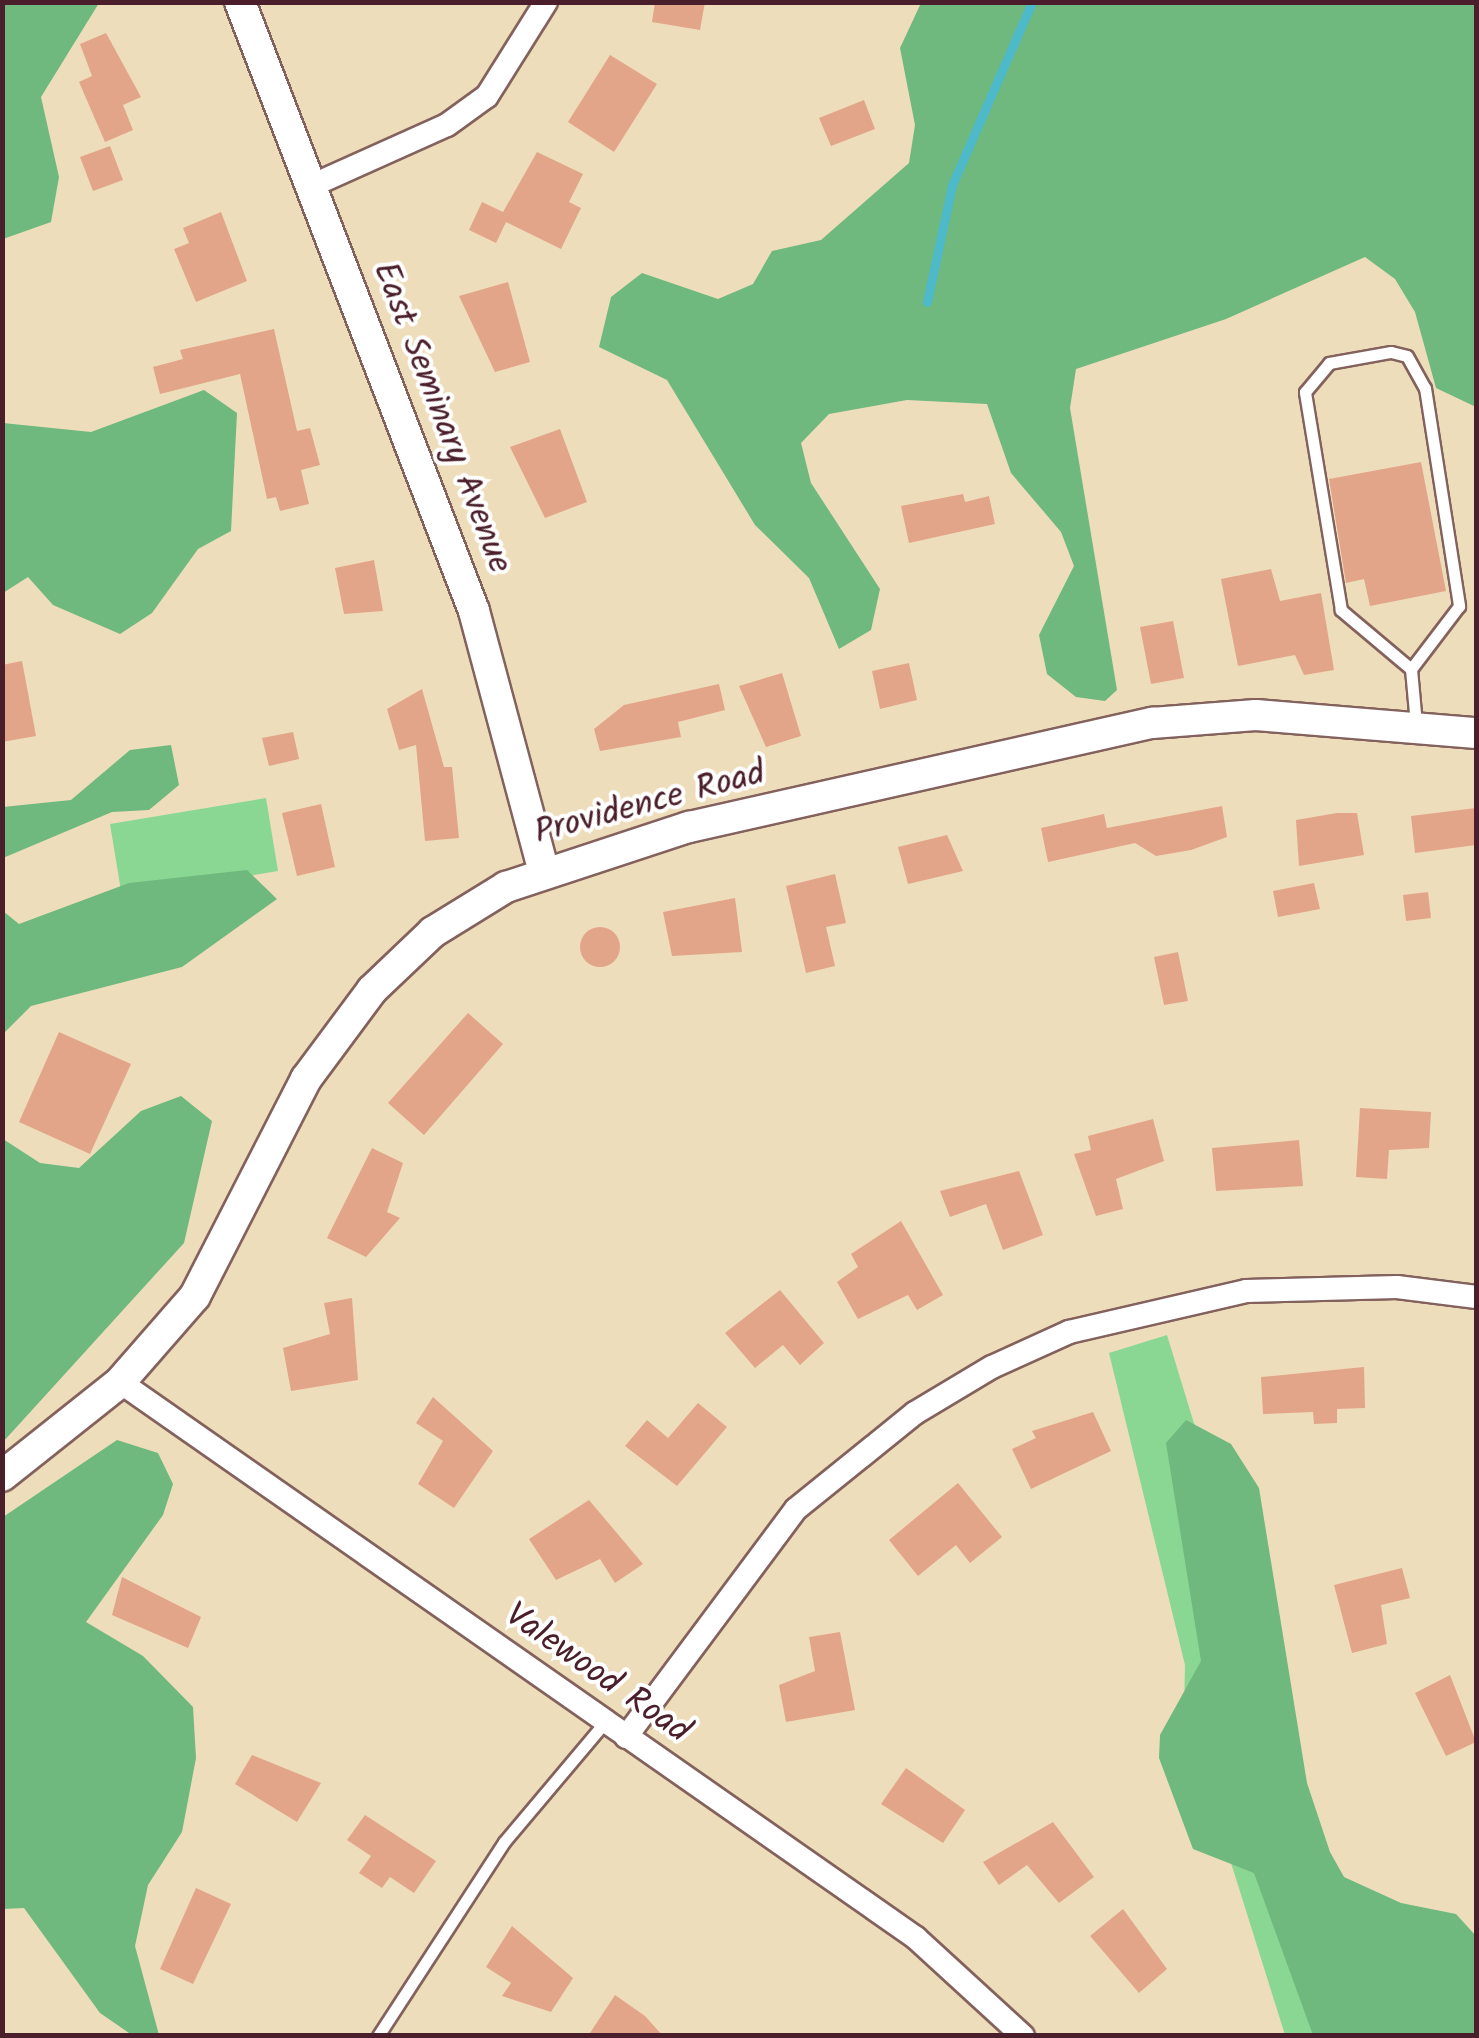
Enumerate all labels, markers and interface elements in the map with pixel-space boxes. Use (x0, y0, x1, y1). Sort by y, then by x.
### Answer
street label: East Seminary Avenue (362, 256, 520, 580)
street label: Providence Road (530, 753, 770, 855)
street label: Valewood Road (496, 1595, 698, 1753)

